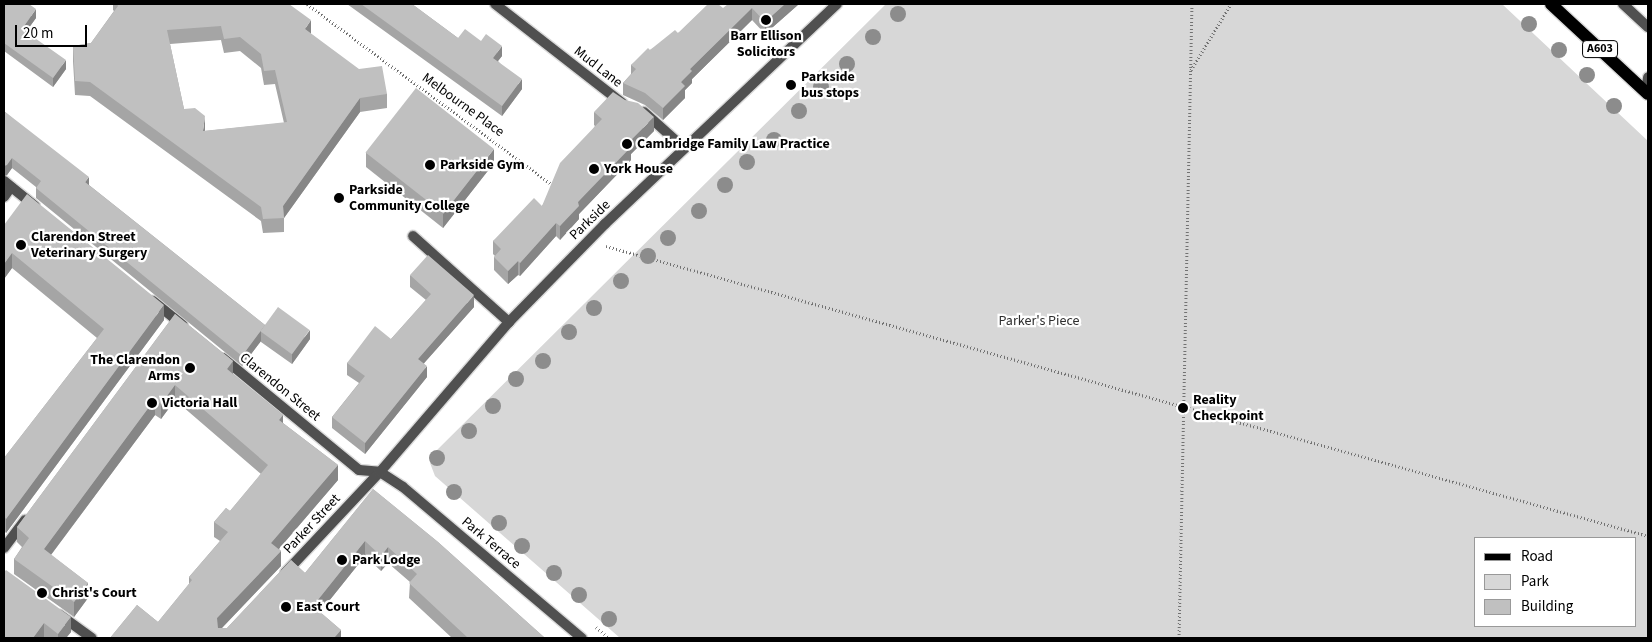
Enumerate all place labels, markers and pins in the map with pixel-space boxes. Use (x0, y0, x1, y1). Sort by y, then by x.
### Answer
marker: Barr Ellison Solicitors (760, 14, 772, 26)
place label: Barr Ellison Solicitors (730, 28, 802, 60)
place label: Parkside bus stops (801, 69, 859, 102)
marker: Parkside bus stops (785, 79, 797, 91)
place label: Cambridge Family Law Practice (637, 136, 830, 152)
marker: Cambridge Family Law Practice (621, 138, 633, 150)
place label: Parkside Gym (440, 157, 525, 173)
marker: Parkside Gym (424, 159, 436, 171)
place label: York House (604, 161, 673, 177)
marker: York House (588, 163, 600, 175)
place label: Parkside Community College (349, 182, 470, 214)
marker: Parkside Community College (333, 192, 345, 204)
place label: Clarendon Street Veterinary Surgery (31, 229, 147, 262)
marker: Clarendon Street Veterinary Surgery (15, 239, 27, 251)
place label: The Clarendon Arms (90, 352, 180, 384)
marker: The Clarendon Arms (184, 362, 196, 374)
place label: Reality Checkpoint (1193, 392, 1264, 424)
place label: Victoria Hall (162, 395, 237, 411)
marker: Victoria Hall (146, 397, 158, 409)
marker: Reality Checkpoint (1177, 402, 1189, 414)
place label: Park Lodge (352, 552, 421, 568)
marker: Park Lodge (336, 554, 348, 566)
place label: Christ's Court (52, 585, 137, 601)
marker: Christ's Court (36, 587, 48, 599)
place label: East Court (296, 599, 360, 615)
marker: East Court (280, 601, 292, 613)

